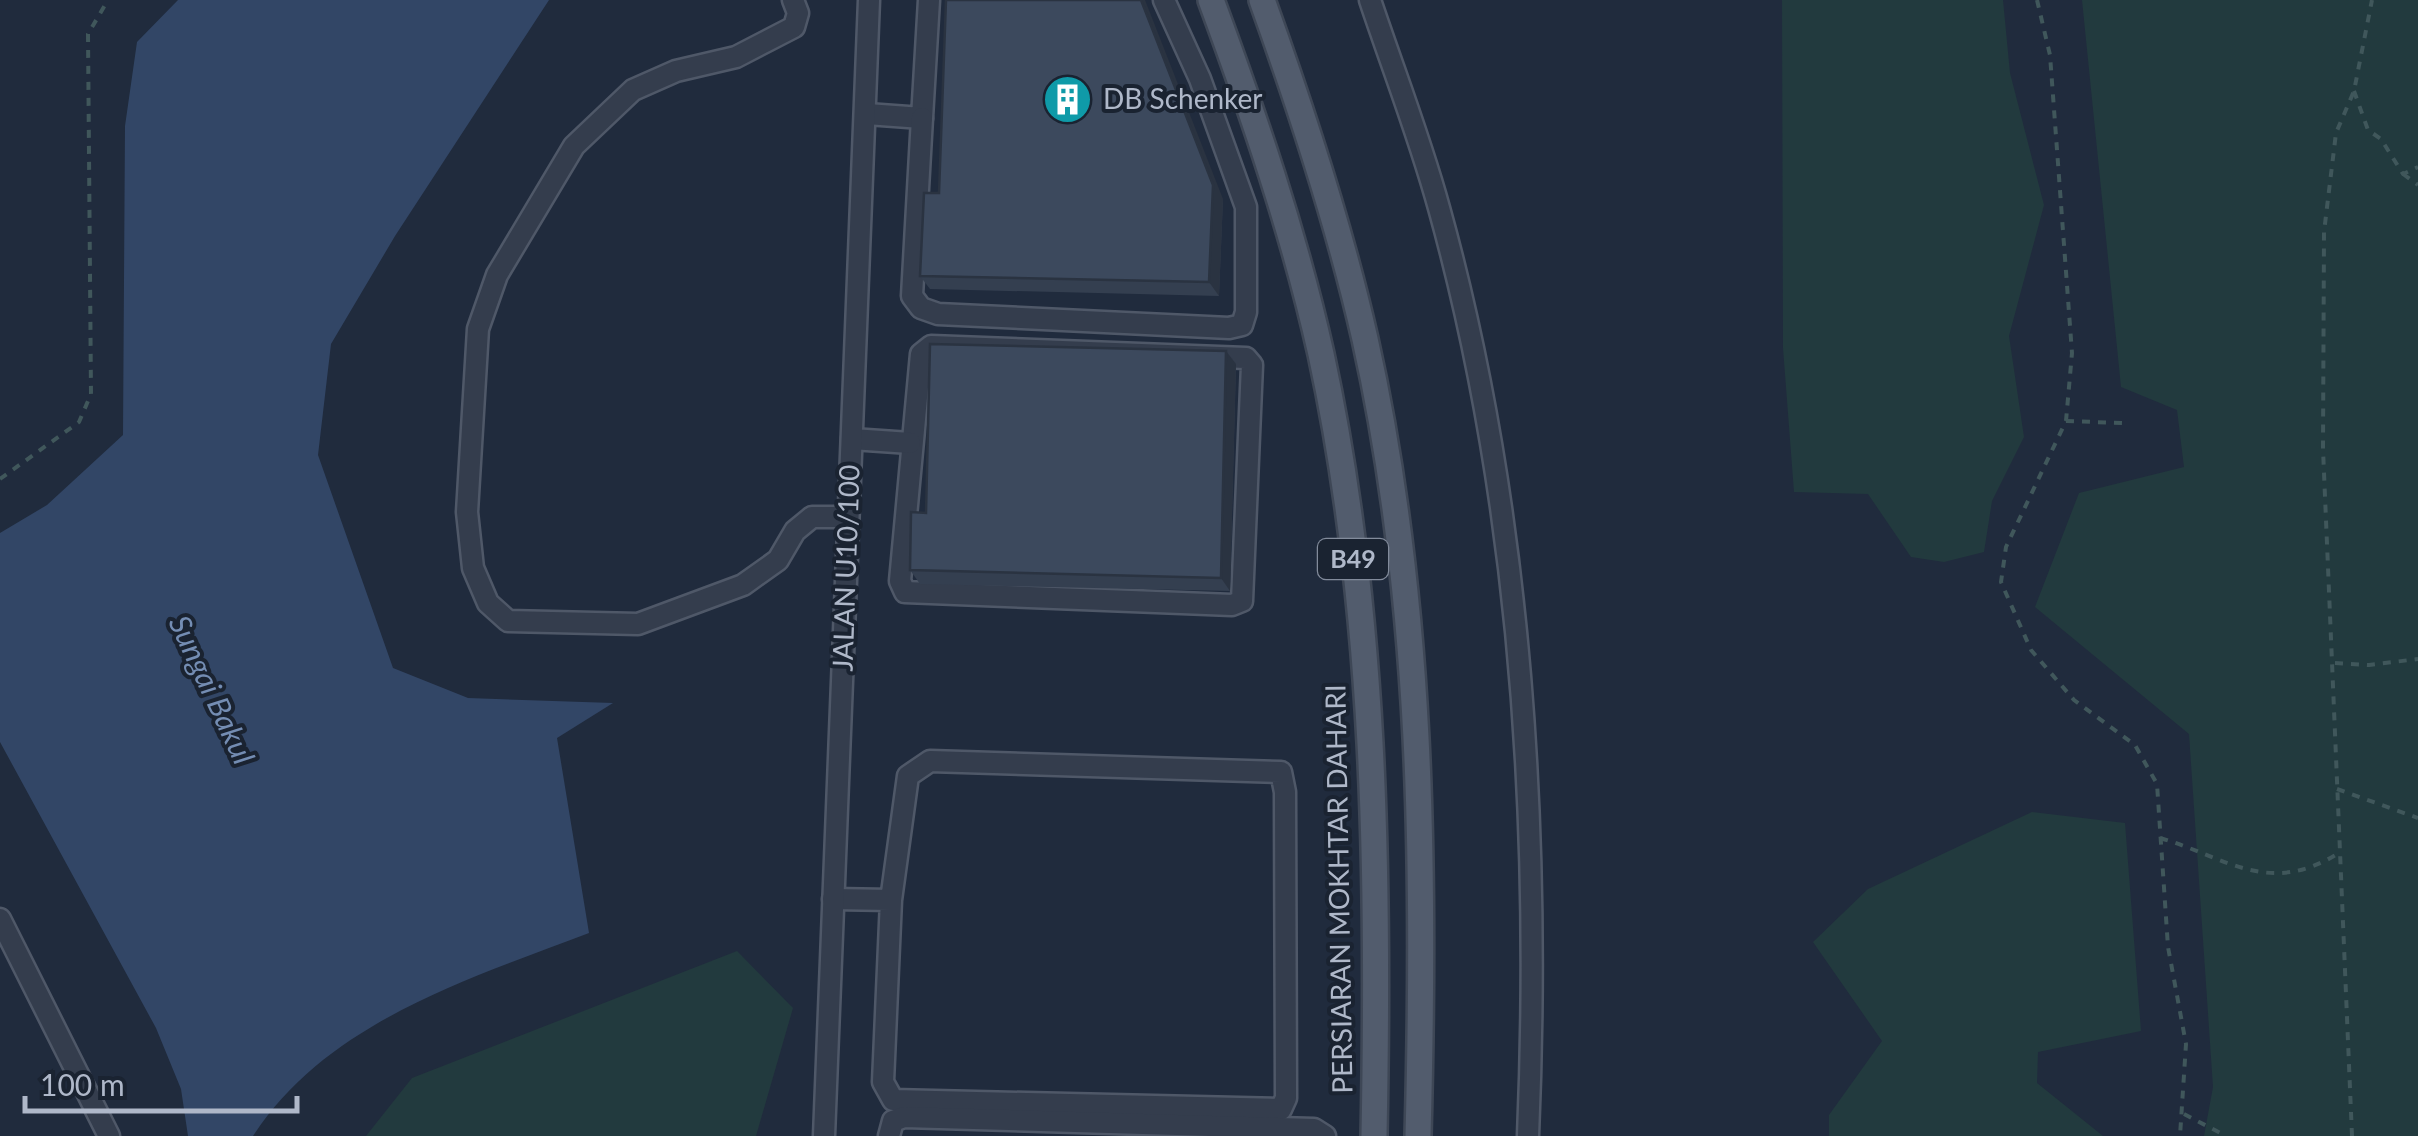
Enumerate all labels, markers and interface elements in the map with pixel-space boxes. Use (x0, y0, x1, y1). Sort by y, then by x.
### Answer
building icon: DB Schenker (1042, 73, 1094, 125)
place label: DB Schenker (1103, 81, 1262, 115)
street label: JALAN U10/100 (824, 464, 866, 672)
road number: B49 (1318, 539, 1388, 579)
water label: Sungai Bakul (163, 609, 263, 770)
street label: PERSIARAN MOKHTAR DAHARI (1317, 684, 1359, 1094)
scale bar (25, 1051, 298, 1113)
text: 100 m (40, 1066, 125, 1102)

